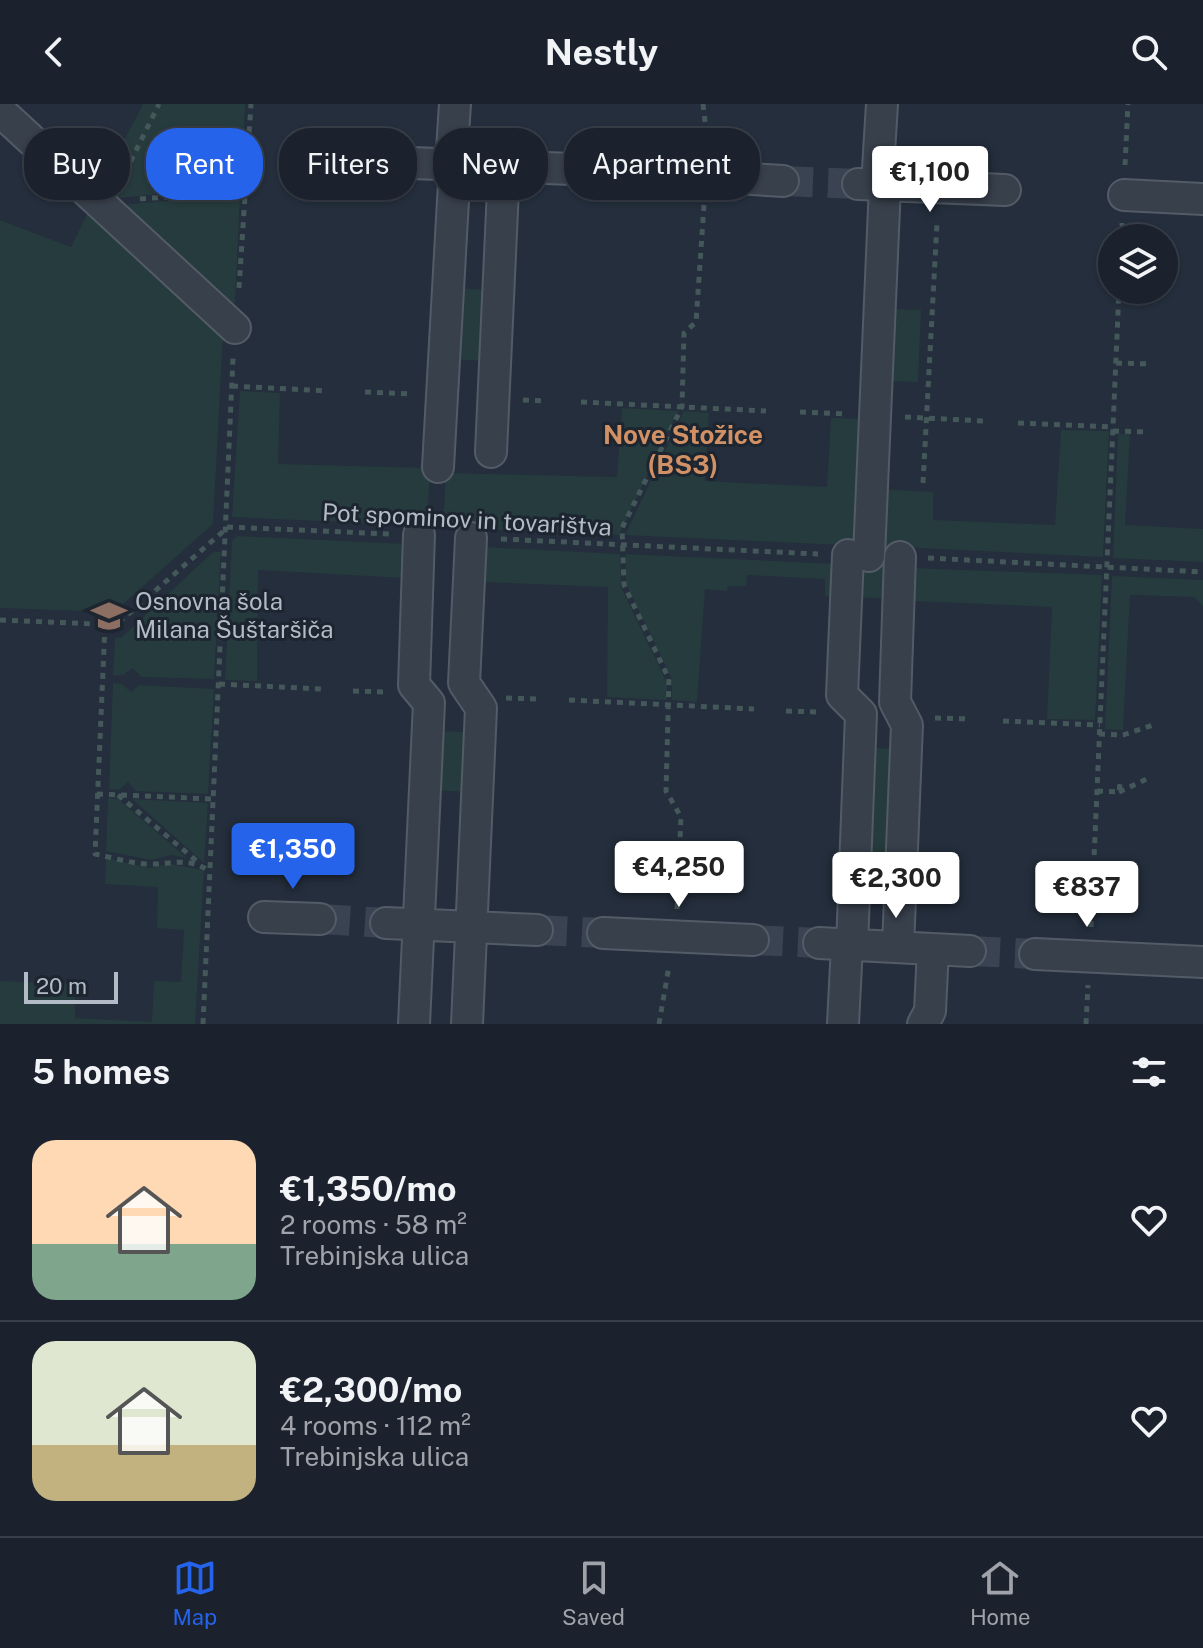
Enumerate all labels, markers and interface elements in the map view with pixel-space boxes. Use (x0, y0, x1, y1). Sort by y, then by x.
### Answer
icon: back (32, 30, 76, 74)
icon: search (1127, 30, 1171, 74)
text: Nestly (545, 31, 658, 73)
chip: Buy (24, 128, 130, 200)
chip: Rent (146, 128, 263, 200)
chip: Filters (279, 128, 417, 200)
chip: New (433, 128, 548, 200)
chip: Apartment (564, 128, 760, 200)
pin: €1,100 (865, 146, 995, 214)
text: €1,100 (890, 156, 970, 187)
map controls (1098, 224, 1178, 304)
button: layers (1098, 224, 1178, 304)
district label: Nove Stožice (BS3) (603, 419, 763, 480)
street label: Pot spominov in tovarištva (322, 497, 613, 541)
place label: Osnovna šola Milana Šuštaršiča (135, 587, 334, 643)
school or university icon: Osnovna šola Milana Šuštaršiča (90, 597, 128, 635)
pin: €1,350 (228, 823, 358, 891)
text: €1,350 (250, 833, 336, 864)
pin: €4,250 (614, 841, 744, 909)
text: €4,250 (633, 851, 725, 882)
pin: €2,300 (831, 852, 961, 920)
pin: €837 (1040, 861, 1134, 929)
text: €2,300 (850, 862, 942, 893)
text: €837 (1053, 871, 1121, 902)
scale bar (24, 968, 118, 1004)
text: 20 m (36, 973, 87, 999)
icon: filters (1127, 1050, 1171, 1094)
text: 5 homes (32, 1052, 170, 1092)
text: €1,350/mo (280, 1169, 457, 1209)
icon: home (96, 1172, 192, 1268)
icon: heart (1127, 1198, 1171, 1242)
text: 2 rooms · 58 m² (280, 1209, 467, 1240)
text: Trebinjska ulica (280, 1240, 469, 1271)
text: €2,300/mo (280, 1370, 462, 1410)
icon: home (96, 1373, 192, 1469)
icon: heart (1127, 1399, 1171, 1443)
text: 4 rooms · 112 m² (280, 1410, 471, 1441)
text: Trebinjska ulica (280, 1441, 469, 1472)
tab: Map (172, 1556, 217, 1630)
tab: Saved (562, 1556, 625, 1630)
tab: Home (970, 1556, 1031, 1630)

